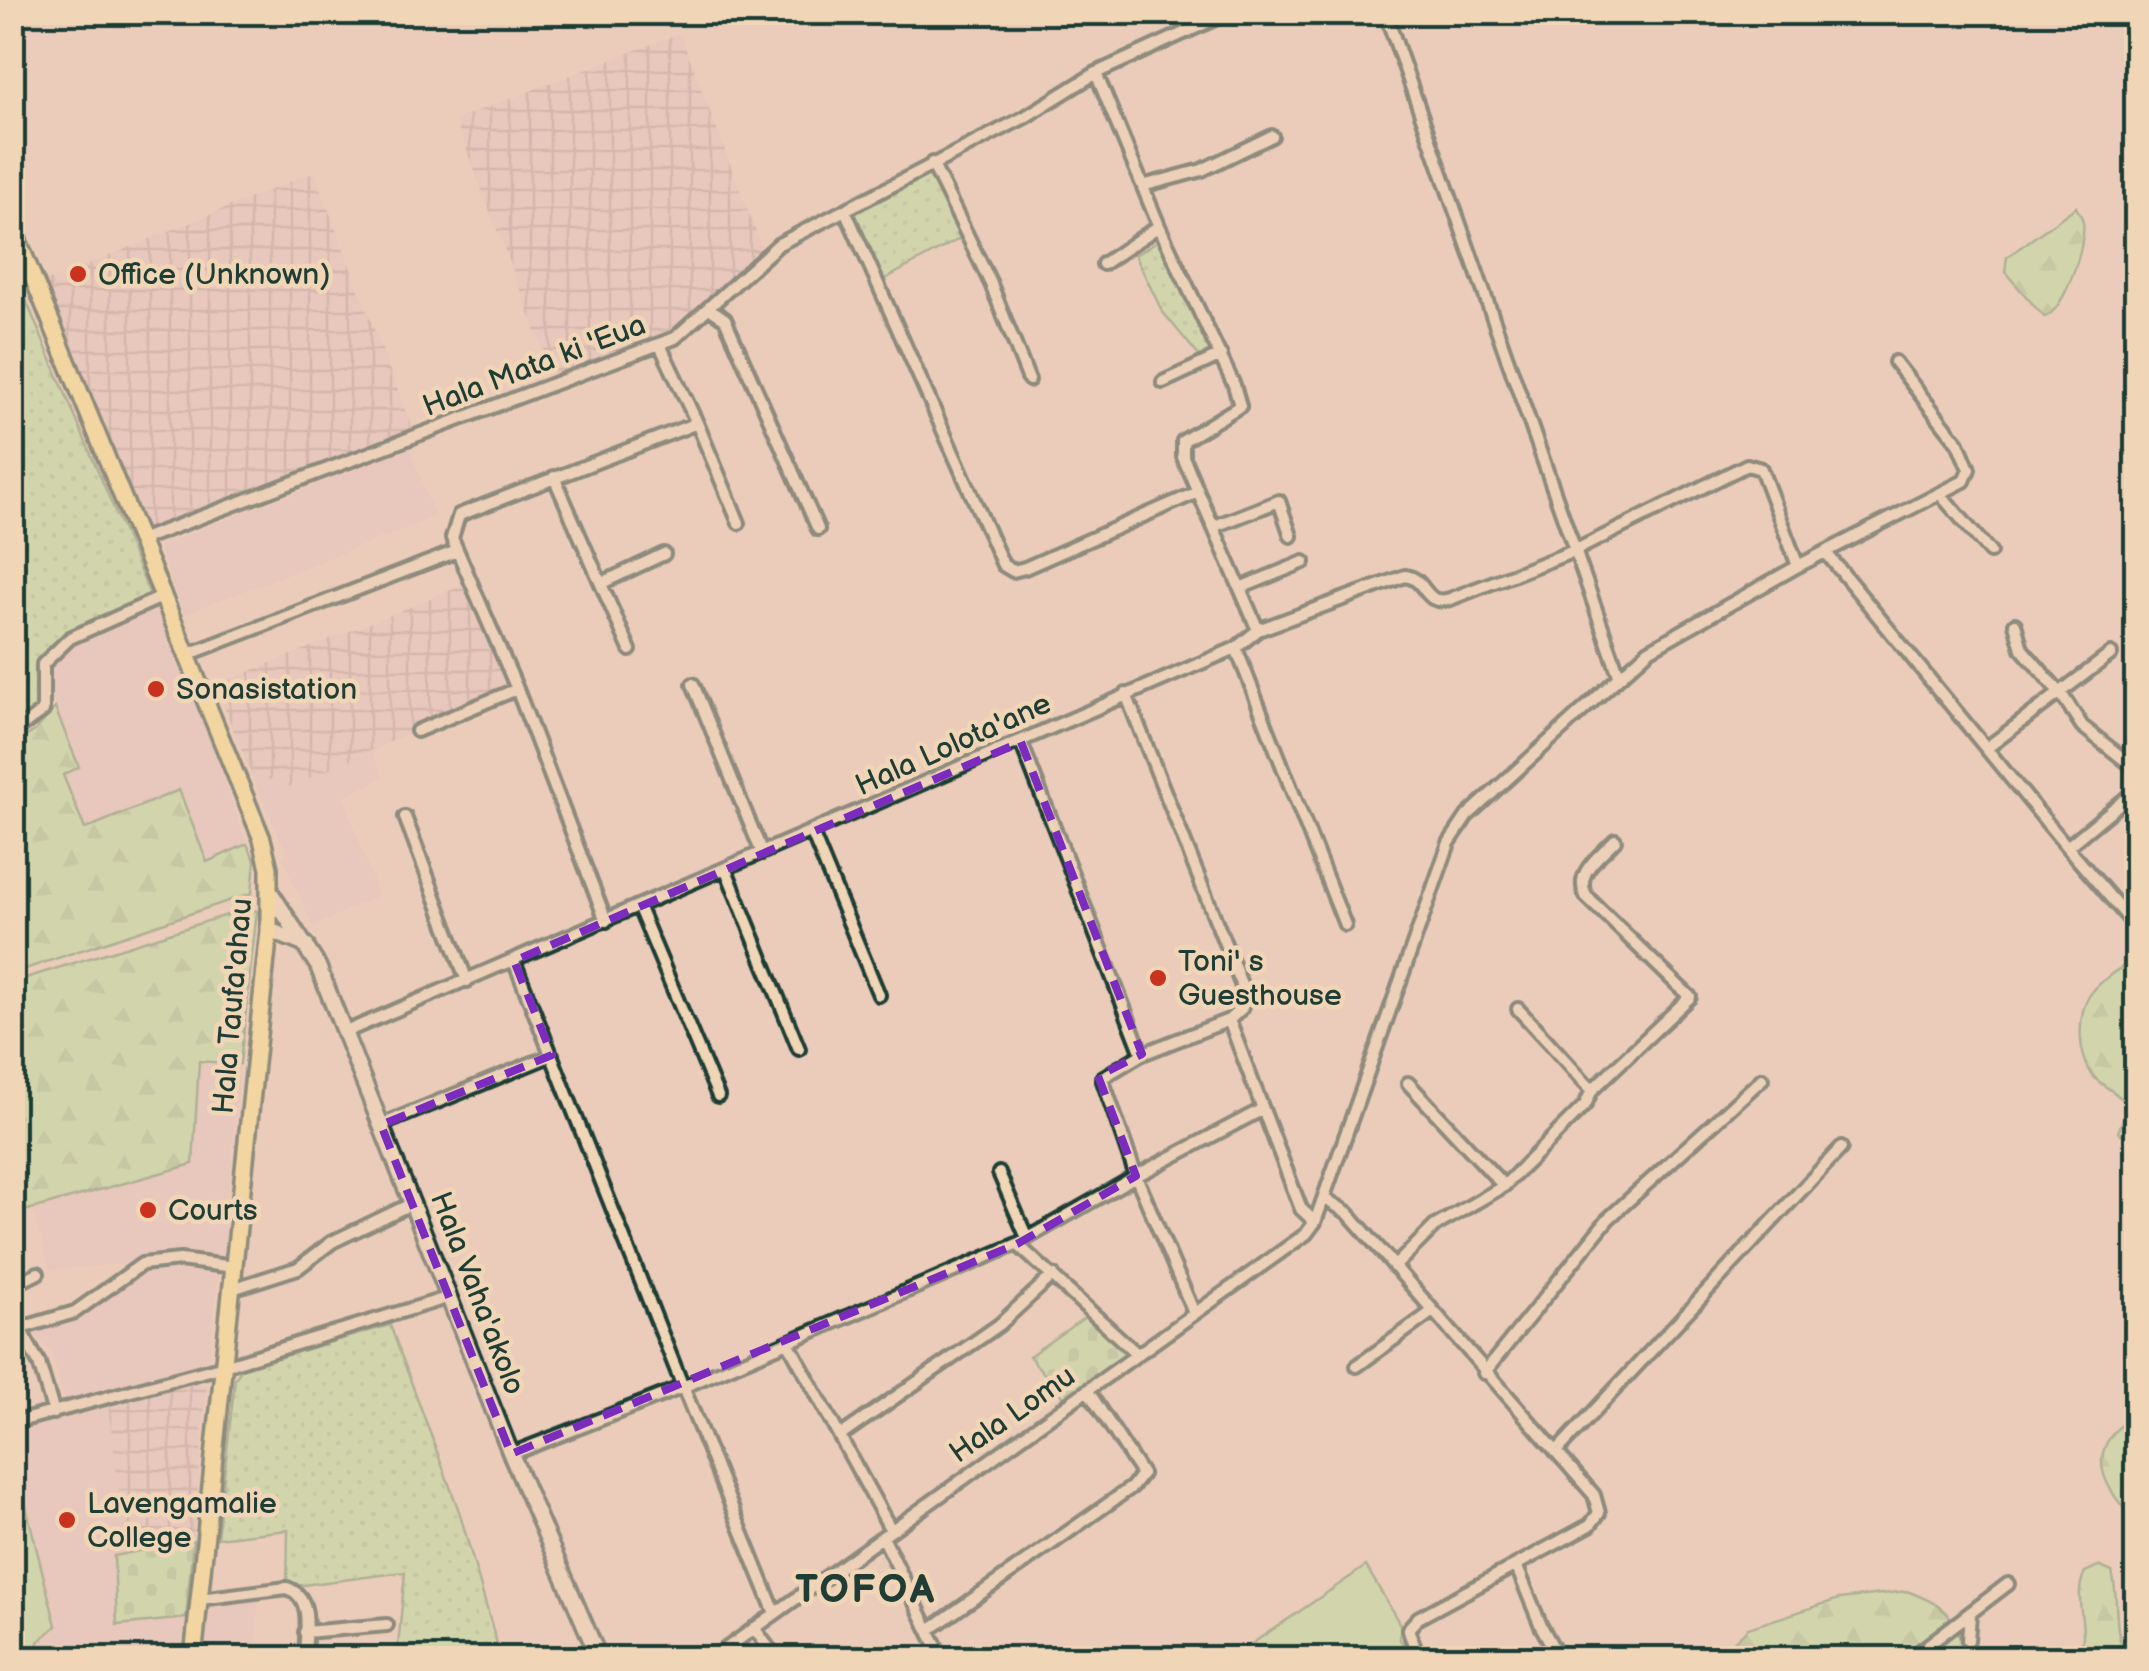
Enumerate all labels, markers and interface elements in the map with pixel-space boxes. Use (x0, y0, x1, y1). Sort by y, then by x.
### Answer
place label: Office (Unknown) (98, 257, 330, 293)
marker: Office (Unknown) (67, 263, 89, 285)
street label: Hala Mata ki 'Eua (418, 307, 651, 425)
place label: Sonasistation (176, 672, 357, 708)
marker: Sonasistation (145, 678, 167, 700)
street label: Hala Lolota'ane (850, 686, 1057, 804)
street label: Hala Taufa'ahau (206, 897, 260, 1116)
place label: Toni' s Guesthouse (1178, 944, 1342, 1014)
marker: Toni' s Guesthouse (1147, 967, 1169, 989)
street label: Hala Vaha'akolo (422, 1187, 532, 1400)
place label: Courts (168, 1193, 258, 1229)
marker: Courts (137, 1199, 159, 1221)
street label: Hala Lomu (943, 1358, 1082, 1471)
place label: Lavengamalie College (87, 1486, 277, 1556)
marker: Lavengamalie College (56, 1509, 78, 1531)
district label: TOFOA (795, 1566, 937, 1614)

